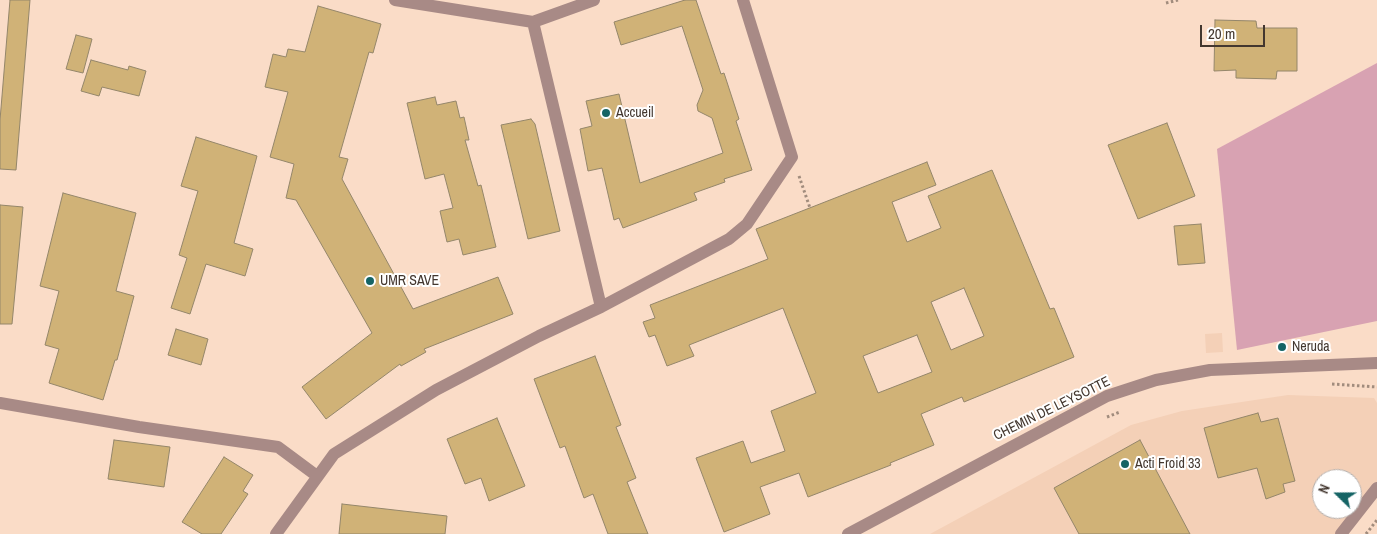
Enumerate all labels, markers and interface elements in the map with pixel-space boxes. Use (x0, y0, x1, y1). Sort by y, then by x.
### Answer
scale bar (1202, 15, 1267, 47)
text: 20 m (1208, 23, 1235, 44)
place label: Accueil (616, 105, 654, 121)
marker: Accueil (600, 107, 612, 119)
place label: UMR SAVE (380, 273, 439, 289)
marker: UMR SAVE (364, 275, 376, 287)
place label: Neruda (1292, 339, 1330, 355)
marker: Neruda (1276, 341, 1288, 353)
street label: CHEMIN DE LEYSOTTE (991, 373, 1113, 445)
place label: Acti Froid 33 (1135, 456, 1201, 472)
marker: Acti Froid 33 (1119, 458, 1131, 470)
north arrow (1312, 469, 1362, 519)
text: N (1314, 482, 1334, 496)

